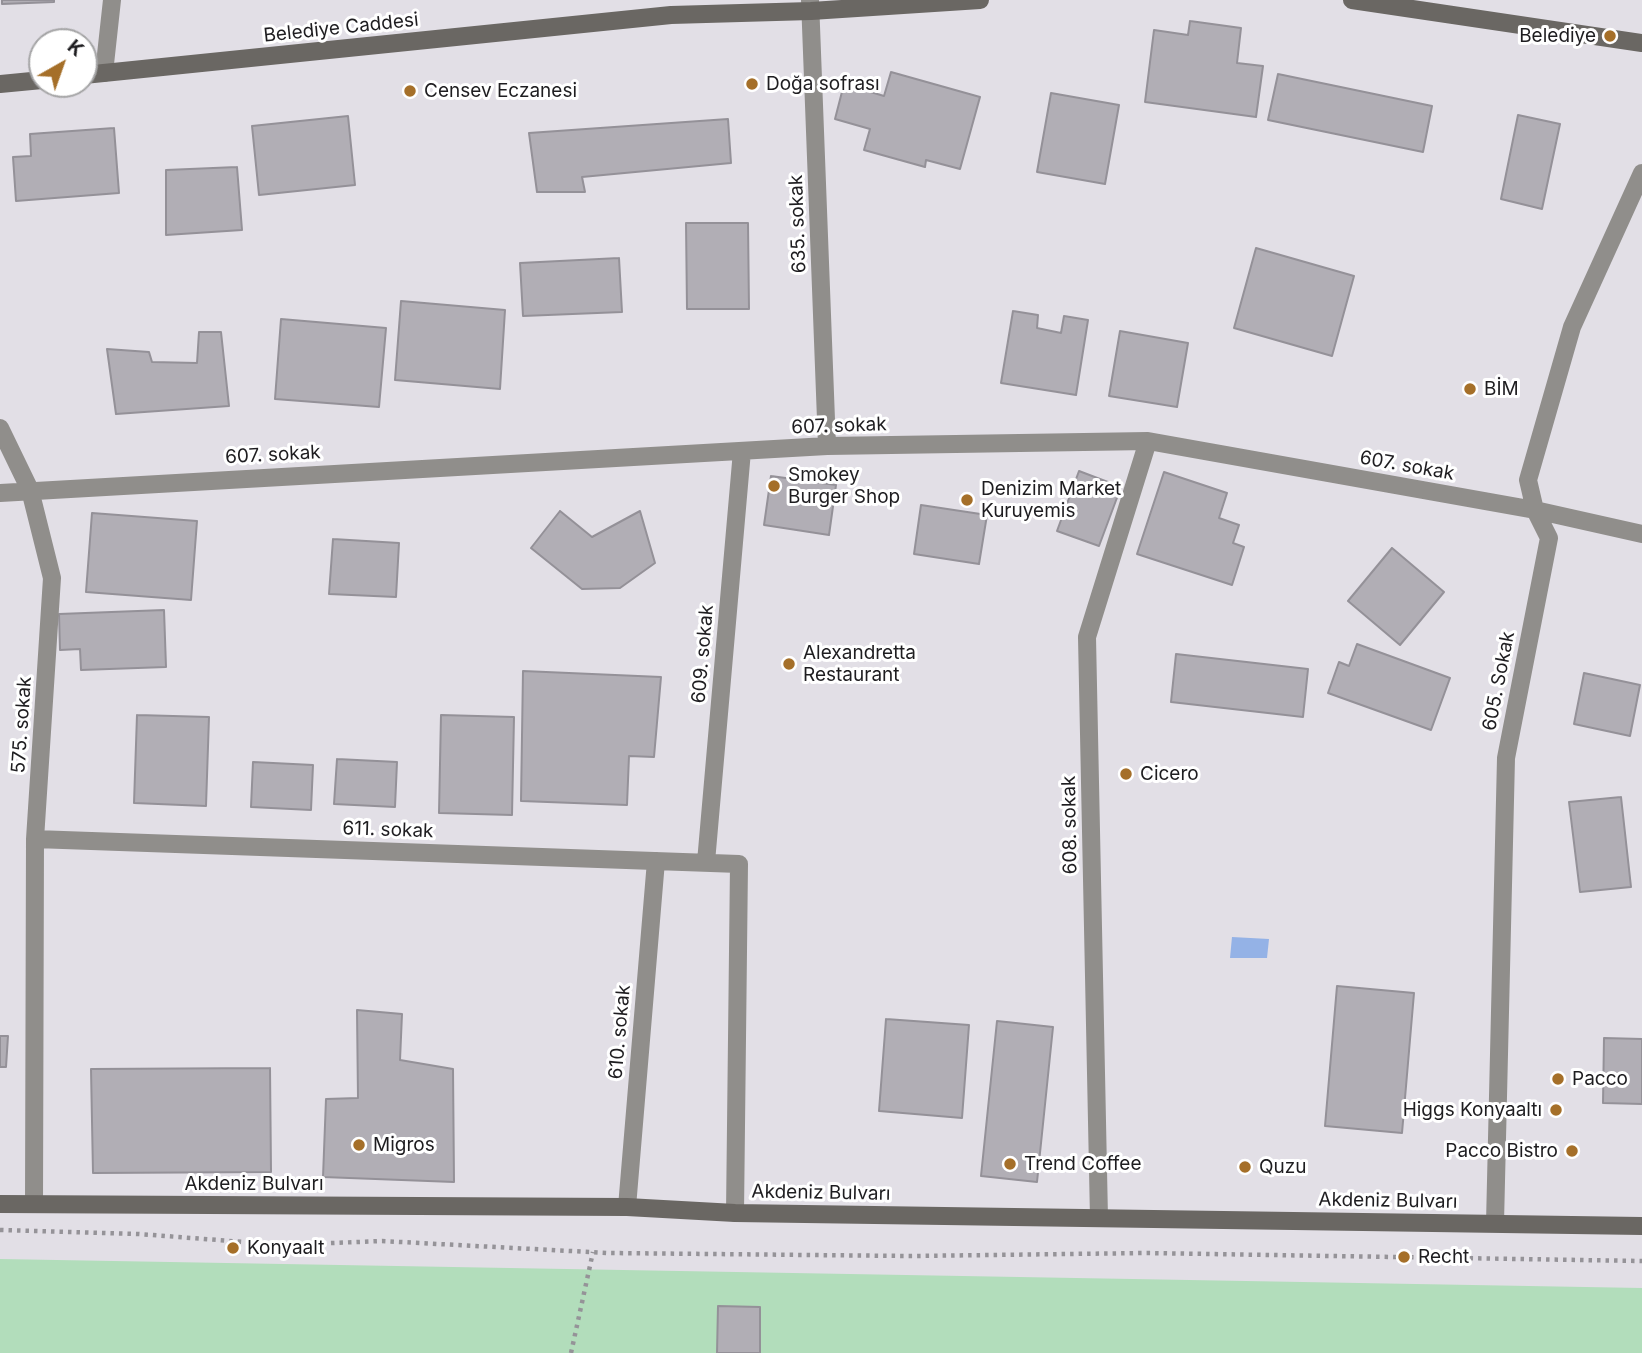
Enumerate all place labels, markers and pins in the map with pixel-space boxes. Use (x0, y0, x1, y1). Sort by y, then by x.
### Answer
place label: Belediye (1519, 25, 1596, 47)
marker: Belediye (1602, 28, 1618, 44)
place label: Doğa sofrası (766, 73, 880, 95)
marker: Doğa sofrası (744, 76, 760, 92)
place label: Censev Eczanesi (424, 80, 577, 102)
marker: Censev Eczanesi (402, 83, 418, 99)
place label: BİM (1484, 378, 1519, 400)
marker: BİM (1462, 381, 1478, 397)
place label: Smokey Burger Shop (788, 464, 900, 508)
marker: Smokey Burger Shop (766, 478, 782, 494)
place label: Denizim Market Kuruyemis (981, 478, 1121, 522)
marker: Denizim Market Kuruyemis (959, 492, 975, 508)
place label: Alexandretta Restaurant (803, 642, 916, 686)
marker: Alexandretta Restaurant (781, 656, 797, 672)
place label: Cicero (1140, 763, 1199, 785)
marker: Cicero (1118, 766, 1134, 782)
place label: Pacco (1572, 1068, 1628, 1090)
marker: Pacco (1550, 1071, 1566, 1087)
place label: Higgs Konyaaltı (1403, 1099, 1542, 1121)
marker: Higgs Konyaaltı (1548, 1102, 1564, 1118)
place label: Migros (373, 1134, 435, 1156)
marker: Migros (351, 1137, 367, 1153)
place label: Pacco Bistro (1445, 1140, 1558, 1162)
marker: Pacco Bistro (1564, 1143, 1580, 1159)
place label: Trend Coffee (1024, 1153, 1141, 1175)
marker: Trend Coffee (1002, 1156, 1018, 1172)
place label: Quzu (1259, 1156, 1306, 1178)
marker: Quzu (1237, 1159, 1253, 1175)
place label: Konyaalt (247, 1237, 324, 1259)
marker: Konyaalt (225, 1240, 241, 1256)
place label: Recht (1418, 1246, 1469, 1268)
marker: Recht (1396, 1249, 1412, 1265)

